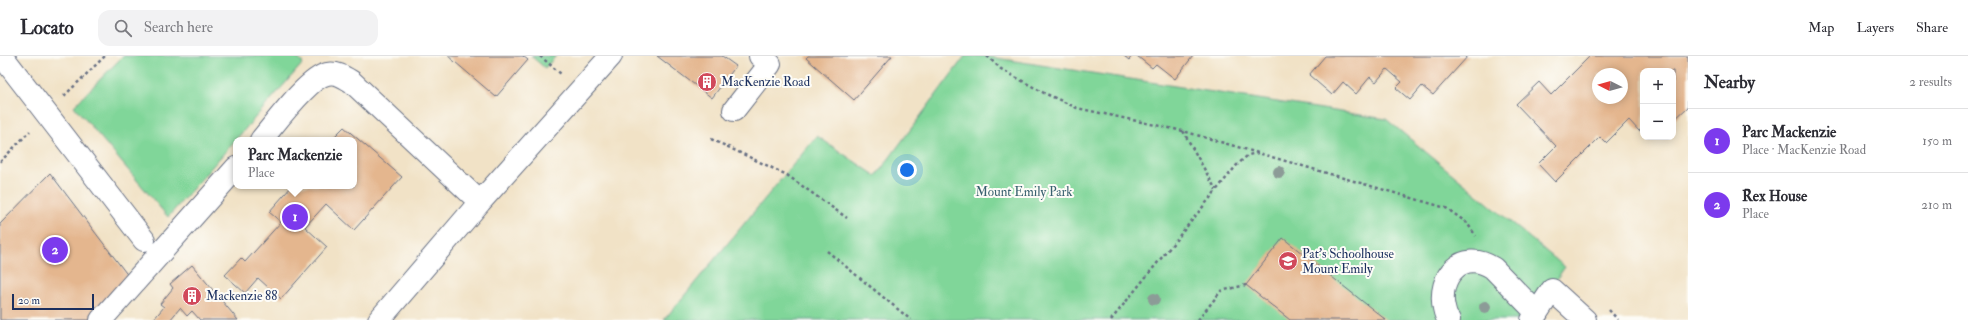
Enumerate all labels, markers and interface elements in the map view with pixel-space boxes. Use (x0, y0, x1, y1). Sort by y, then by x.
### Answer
search box (98, 10, 378, 46)
text: Locato (20, 16, 74, 40)
icon: search (112, 17, 134, 39)
text: Search here (144, 18, 213, 37)
text: Map (1808, 19, 1834, 36)
text: Layers (1856, 19, 1894, 36)
text: Share (1916, 19, 1948, 36)
north arrow (1592, 68, 1628, 104)
map controls (1640, 68, 1676, 140)
button: + (1640, 68, 1676, 104)
building icon: MacKenzie Road (696, 71, 718, 93)
text: Nearby (1704, 72, 1755, 93)
place label: MacKenzie Road (721, 74, 811, 90)
text: 2 results (1909, 74, 1952, 90)
button: − (1640, 104, 1676, 140)
text: Parc Mackenzie (1742, 123, 1836, 142)
text: 1 (1715, 133, 1719, 149)
text: 150 m (1922, 133, 1952, 149)
popup (233, 137, 357, 189)
text: Place · MacKenzie Road (1742, 142, 1866, 158)
text: Parc Mackenzie (248, 146, 342, 165)
your location (897, 160, 917, 180)
text: Place (248, 165, 275, 181)
park label: Mount Emily Park (975, 184, 1073, 201)
text: Rex House (1742, 187, 1807, 206)
text: 2 (1714, 197, 1720, 213)
text: 210 m (1921, 197, 1952, 213)
pin: 1 (282, 202, 308, 232)
text: Place (1742, 206, 1769, 222)
pin: 2 (42, 235, 68, 265)
place label: Pat's Schoolhouse Mount Emily (1302, 246, 1394, 278)
school or university icon: Pat's Schoolhouse Mount Emily (1277, 250, 1299, 272)
building icon: Mackenzie 88 (181, 285, 203, 307)
place label: Mackenzie 88 (206, 288, 277, 304)
scale bar (12, 292, 94, 311)
text: 20 m (18, 294, 40, 307)

